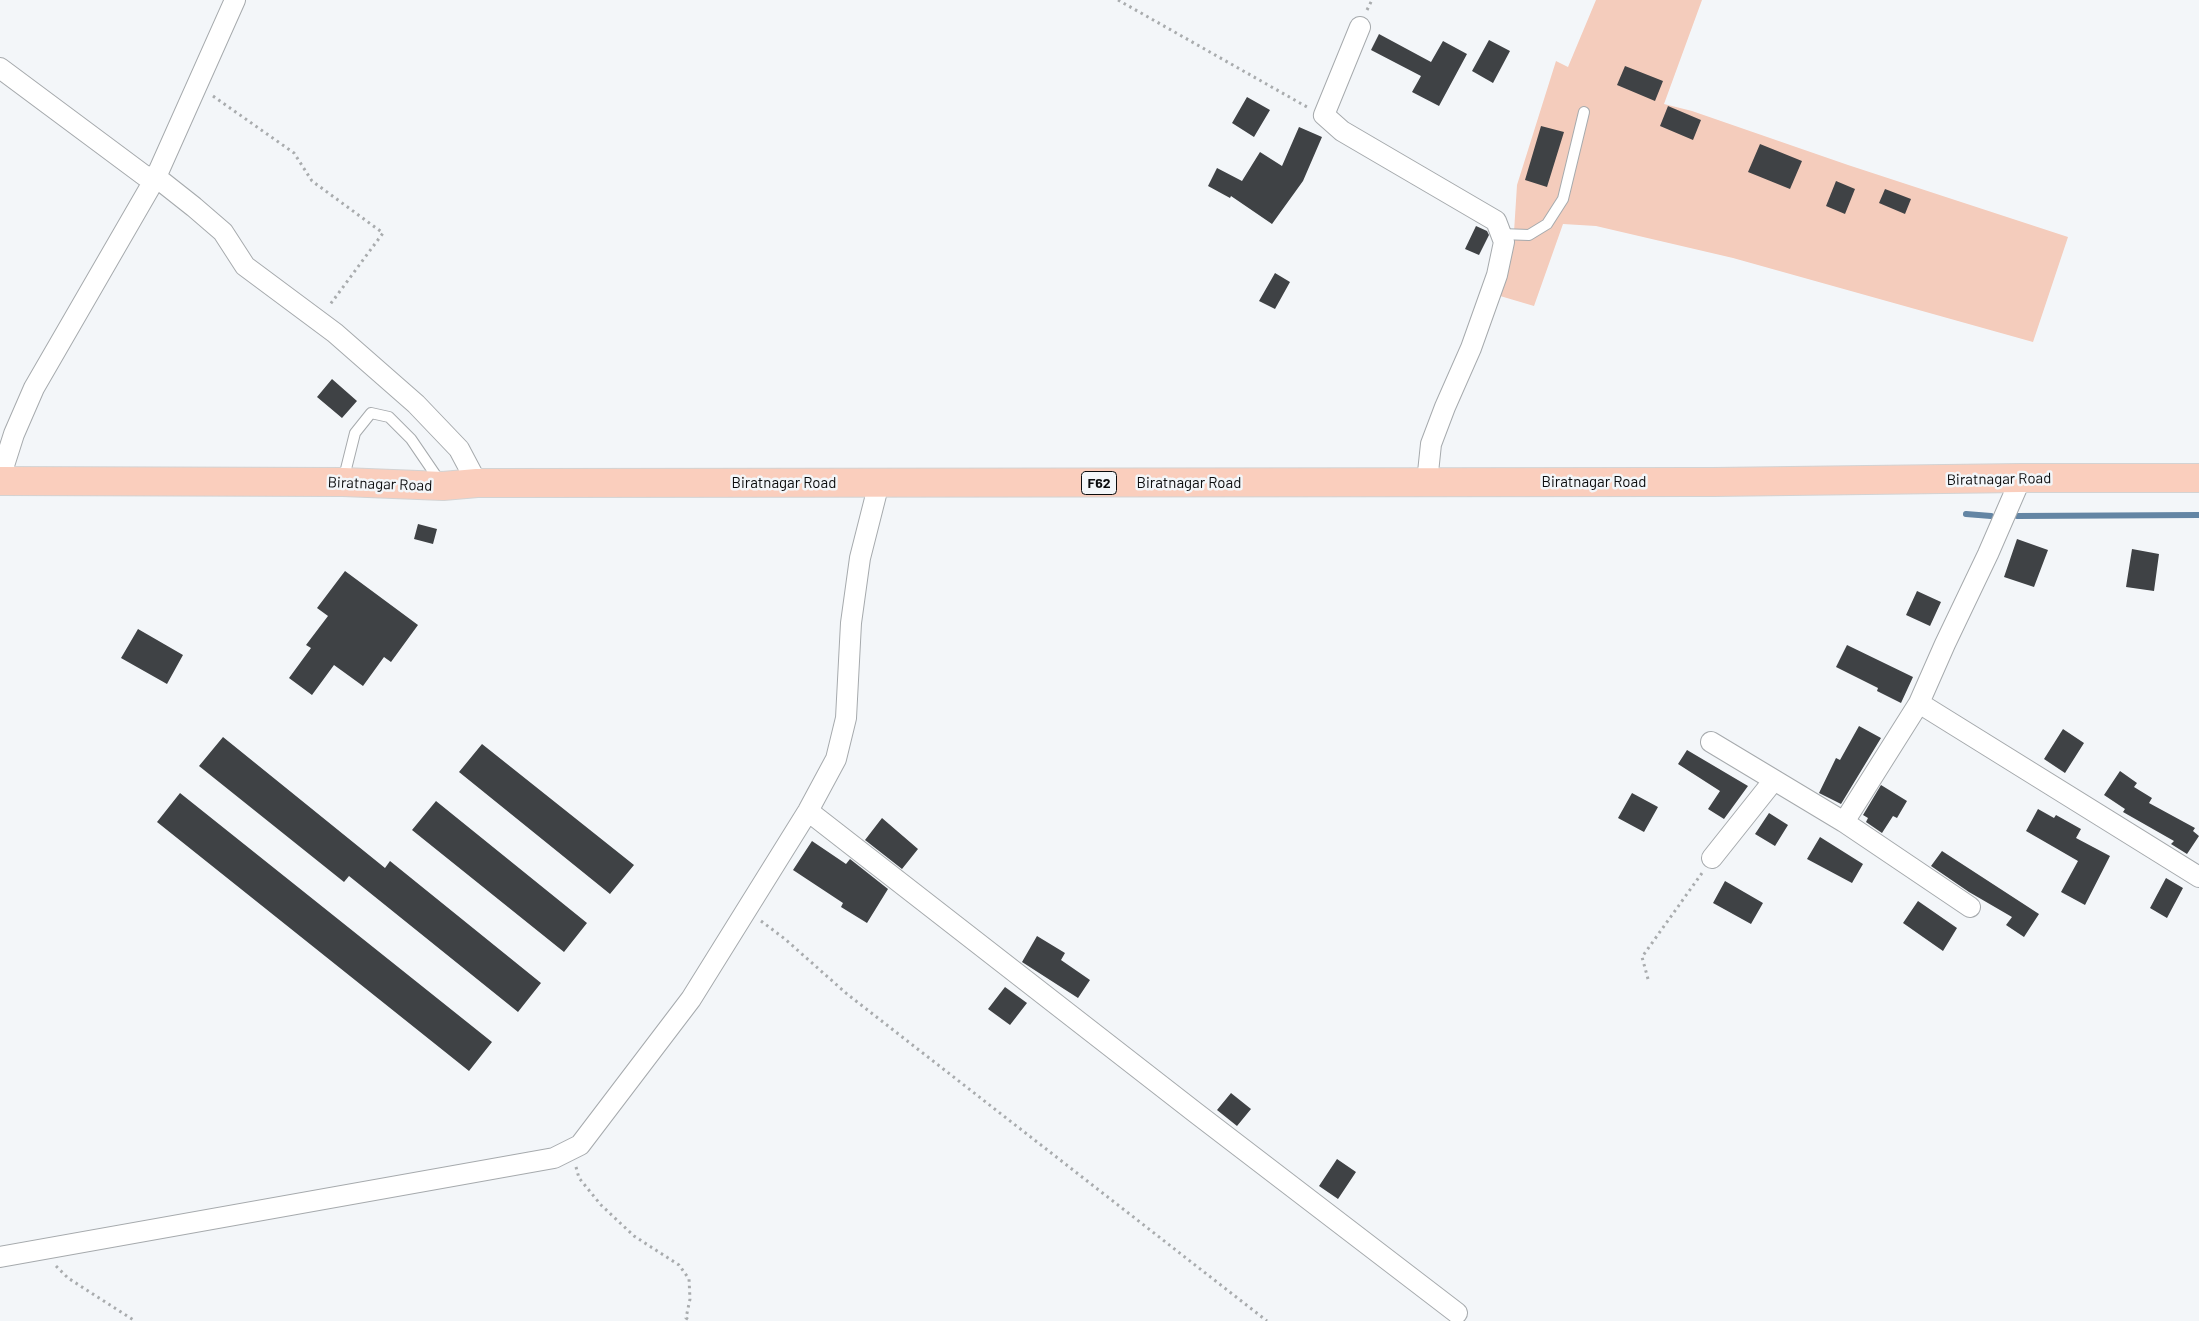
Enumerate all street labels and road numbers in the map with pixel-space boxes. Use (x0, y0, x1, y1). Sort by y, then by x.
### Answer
street label: Biratnagar Road (1946, 469, 2052, 489)
road number: F62 (1082, 472, 1116, 494)
street label: Biratnagar Road (327, 473, 433, 495)
street label: Biratnagar Road (1542, 473, 1646, 491)
street label: Biratnagar Road (732, 474, 836, 492)
street label: Biratnagar Road (1137, 474, 1241, 492)

